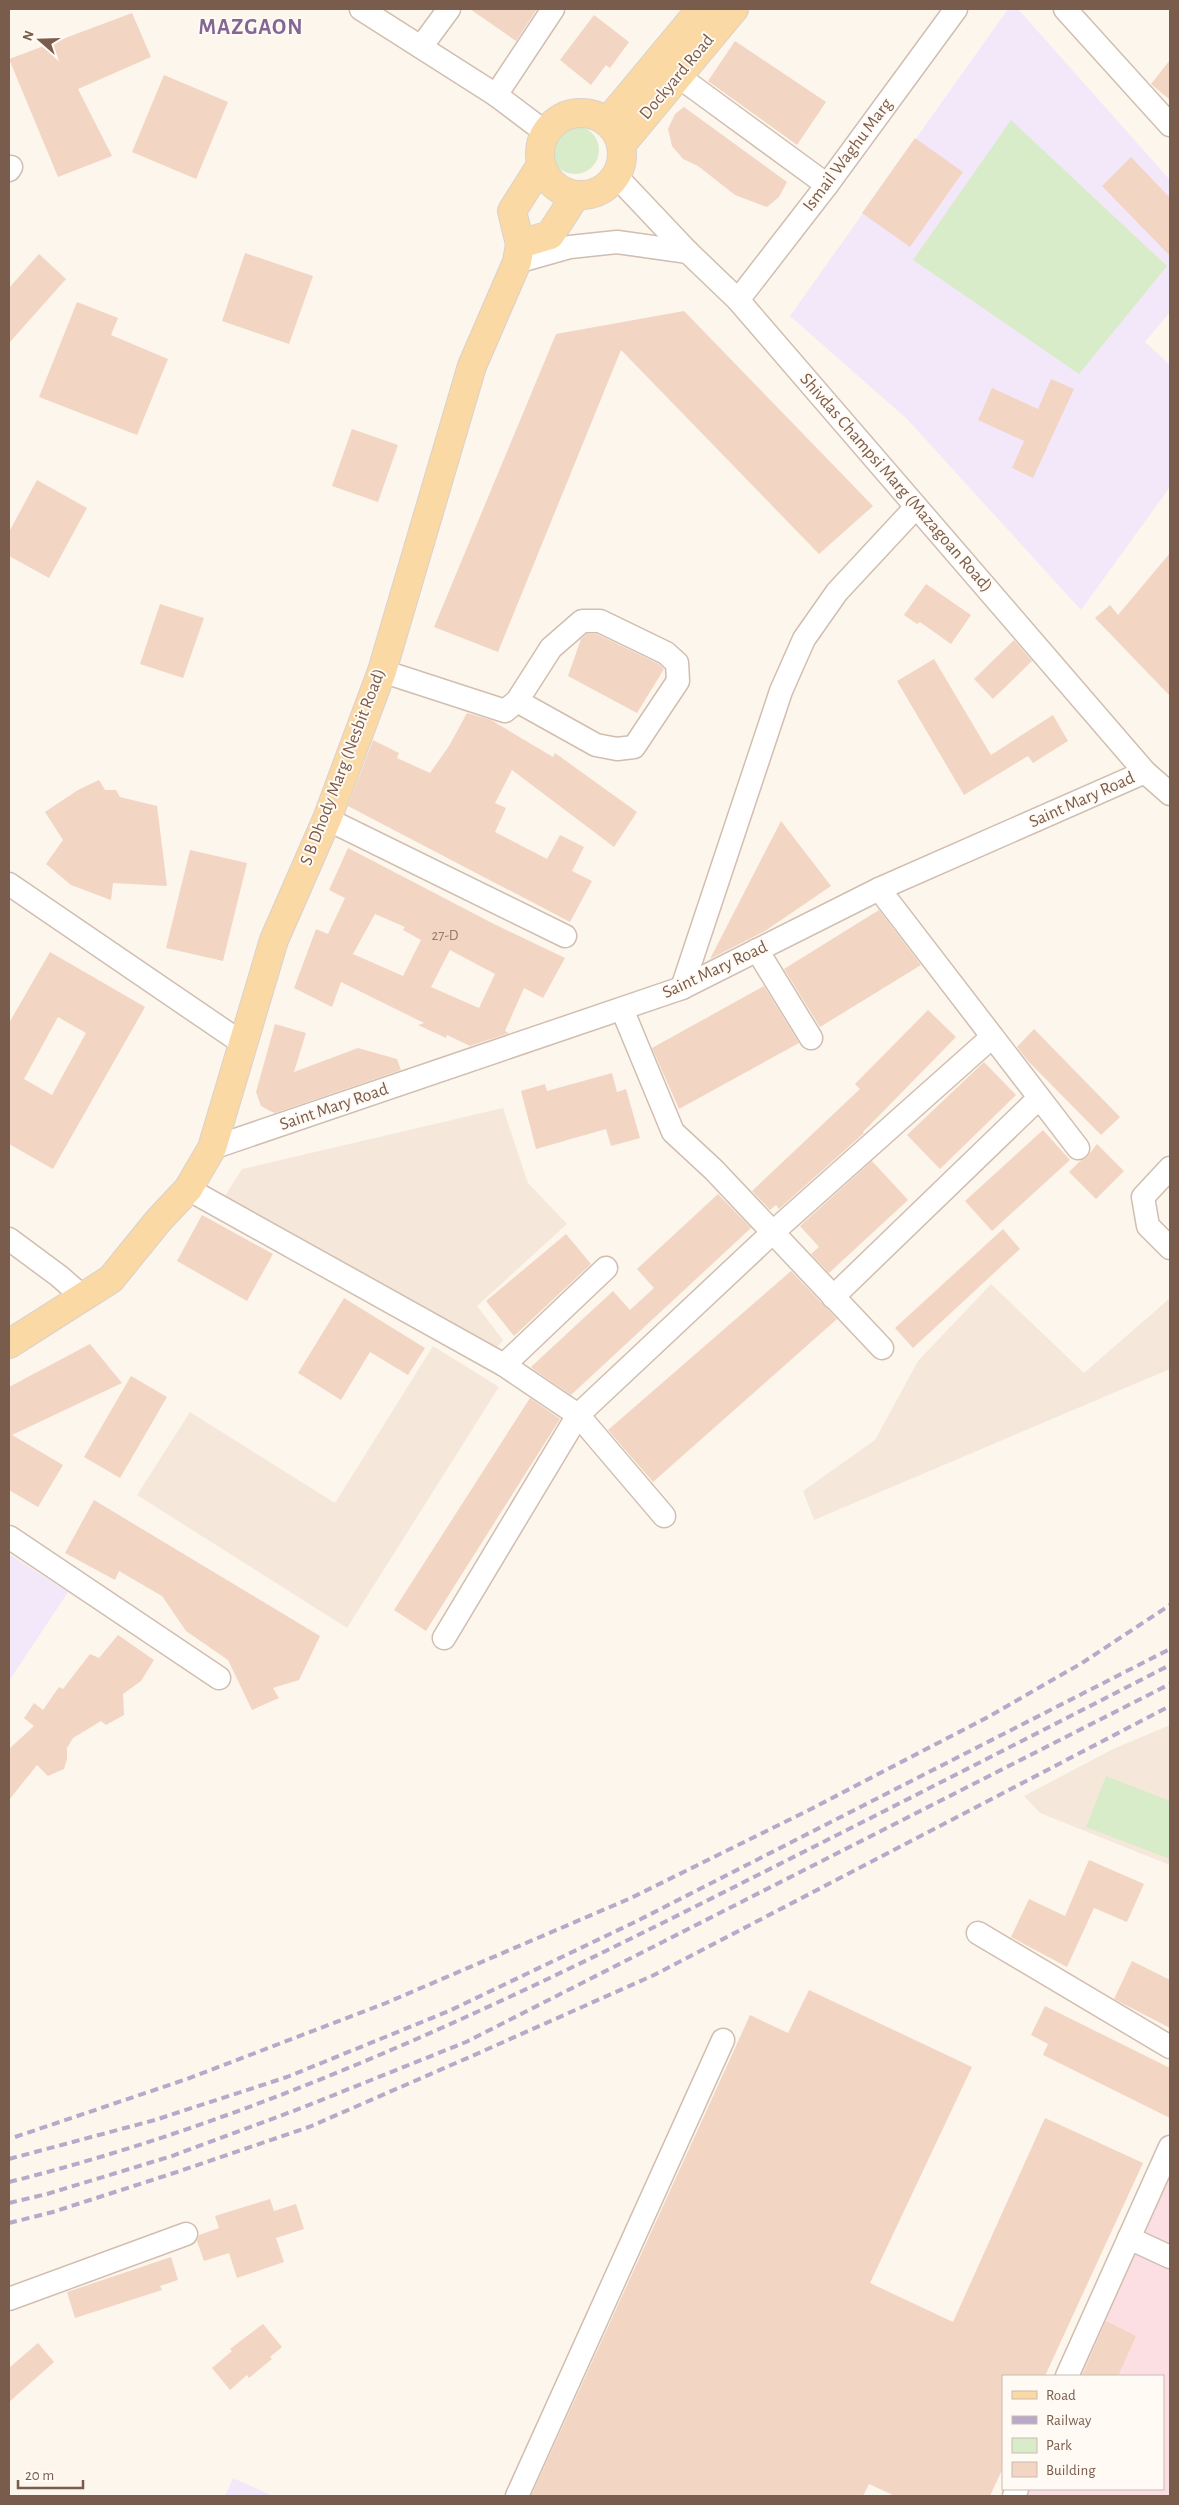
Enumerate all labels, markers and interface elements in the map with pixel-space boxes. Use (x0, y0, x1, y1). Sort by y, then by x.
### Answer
north arrow (15, 15, 65, 65)
district label: MAZGAON (199, 16, 303, 38)
text: N (20, 29, 37, 43)
street label: Dockyard Road (636, 31, 718, 123)
street label: Ismail Waghu Marg (800, 95, 896, 215)
street label: Shivdas Champsi Marg (Mazagoan Road) (796, 370, 996, 596)
street label: S B Dhody Marg (Nesbit Road) (297, 666, 389, 868)
street label: Saint Mary Road (1027, 769, 1137, 831)
house number: 27-D (432, 928, 459, 943)
street label: Saint Mary Road (660, 938, 770, 1002)
street label: Saint Mary Road (277, 1080, 391, 1134)
legend (1002, 2375, 1164, 2490)
text: Road (1046, 2388, 1076, 2403)
text: Railway (1046, 2413, 1092, 2428)
text: Park (1046, 2438, 1072, 2453)
scale bar (18, 2458, 82, 2490)
text: Building (1046, 2463, 1096, 2478)
text: 20 m (25, 2468, 54, 2483)

